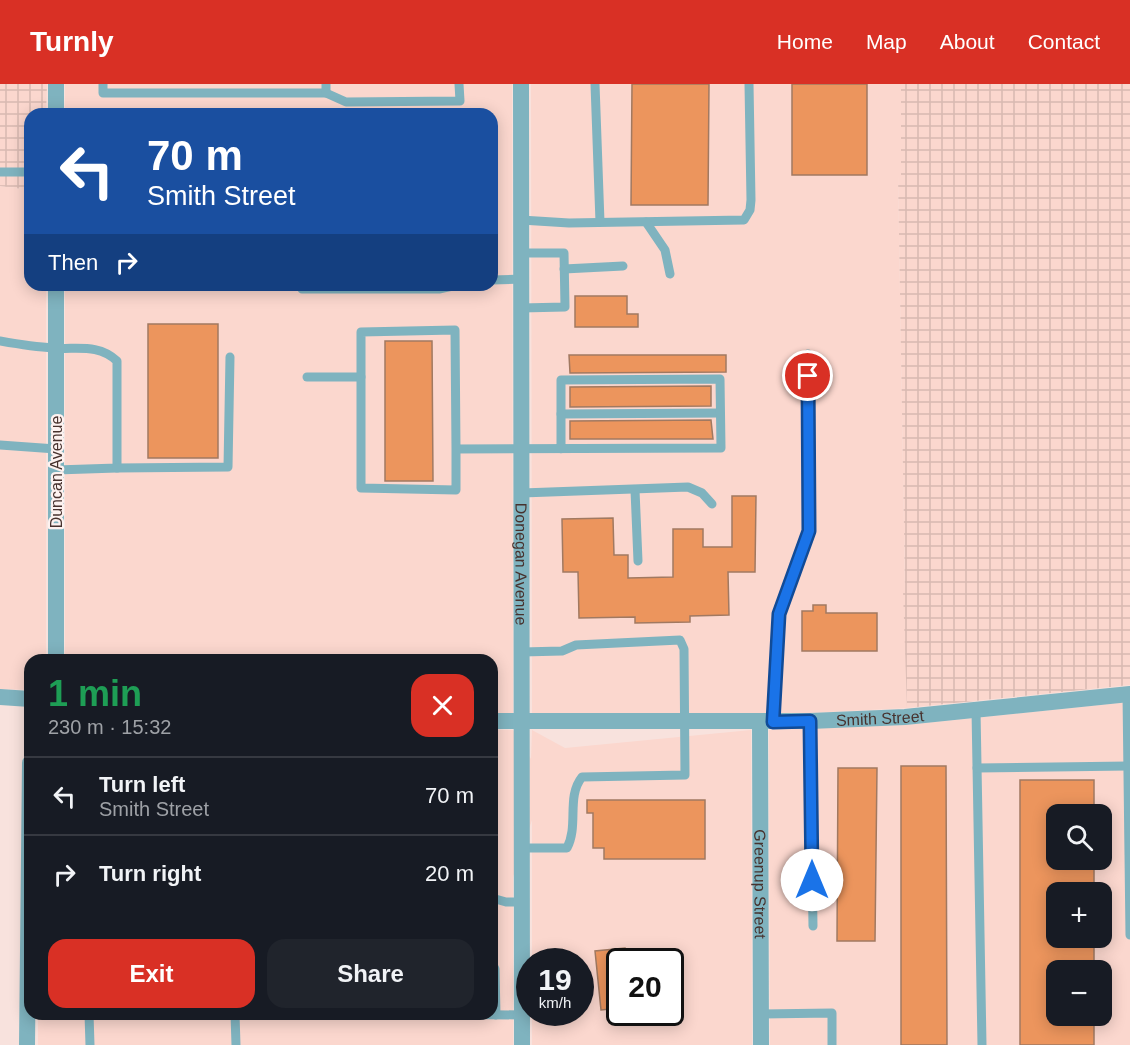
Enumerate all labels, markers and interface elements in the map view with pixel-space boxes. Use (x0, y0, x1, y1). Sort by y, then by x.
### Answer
text: Turnly (30, 26, 113, 57)
text: Home (777, 30, 833, 53)
text: Map (866, 30, 907, 53)
text: About (940, 30, 995, 53)
text: Contact (1028, 30, 1100, 53)
icon: left (48, 132, 126, 210)
text: 70 m (147, 132, 243, 179)
text: Smith Street (147, 181, 296, 211)
icon: right (110, 246, 143, 279)
text: Then (48, 250, 98, 275)
pin (782, 350, 833, 401)
icon: arrive (791, 359, 824, 392)
street label: Duncan Avenue (48, 416, 65, 528)
street label: Donegan Avenue (512, 503, 530, 625)
text: 1 min (48, 673, 142, 714)
button: close (411, 674, 474, 737)
street label: Smith Street (836, 707, 925, 729)
text: 230 m · 15:32 (48, 716, 171, 738)
text: Turn left (99, 772, 185, 797)
icon: left (48, 780, 81, 813)
text: 70 m (425, 783, 474, 808)
text: Smith Street (99, 798, 209, 820)
map controls (1046, 804, 1112, 1026)
button: search (1046, 804, 1112, 870)
street label: Greenup Street (751, 829, 769, 939)
position arrow (780, 848, 844, 912)
icon: right (48, 858, 81, 891)
text: Turn right (99, 861, 201, 886)
text: 20 m (425, 861, 474, 886)
button: + (1046, 882, 1112, 948)
button: Exit (48, 939, 255, 1008)
button: Share (267, 939, 474, 1008)
speed limit sign: 20 (606, 948, 684, 1026)
button: − (1046, 960, 1112, 1026)
text: 19 (538, 963, 572, 996)
text: km/h (539, 994, 571, 1011)

